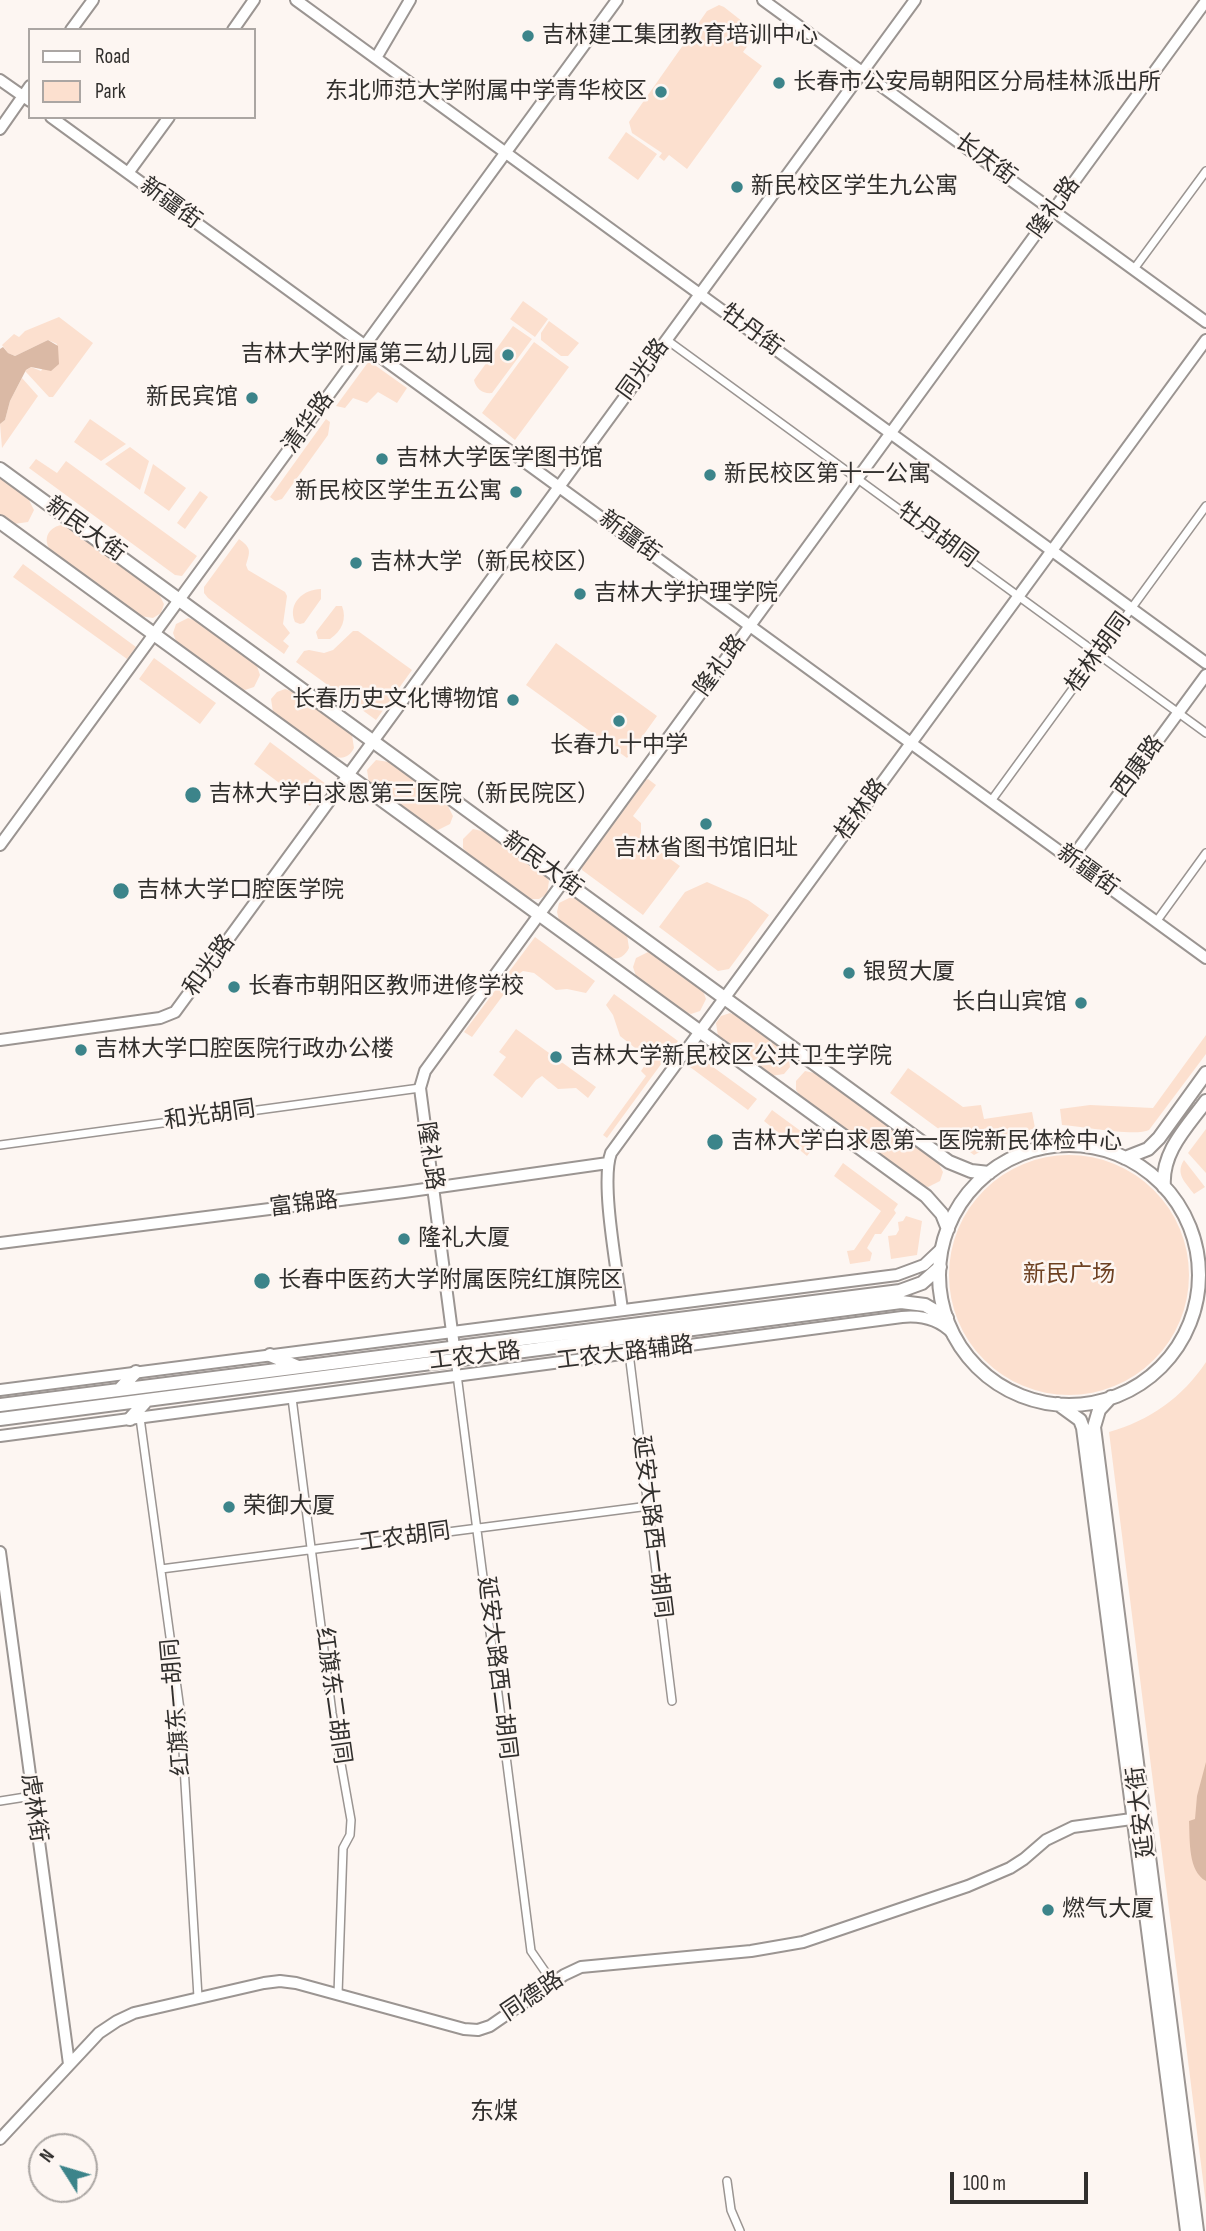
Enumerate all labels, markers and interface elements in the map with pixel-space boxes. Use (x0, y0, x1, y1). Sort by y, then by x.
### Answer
place label: 吉林建工集团教育培训中心 (542, 22, 818, 50)
legend (28, 28, 256, 119)
marker: 吉林建工集团教育培训中心 (520, 28, 536, 44)
text: Road (95, 44, 130, 69)
place label: 长春市公安局朝阳区分局桂林派出所 (793, 69, 1161, 97)
marker: 长春市公安局朝阳区分局桂林派出所 (771, 75, 787, 91)
place label: 东北师范大学附属中学青华校区 (325, 78, 647, 106)
text: Park (95, 79, 126, 104)
marker: 东北师范大学附属中学青华校区 (653, 84, 669, 100)
street label: 长庆街 (949, 129, 1021, 191)
street label: 隆礼路 (1024, 172, 1086, 244)
street label: 新疆街 (134, 173, 206, 235)
place label: 新民校区学生九公寓 (751, 173, 958, 201)
marker: 新民校区学生九公寓 (729, 179, 745, 195)
street label: 牡丹街 (715, 300, 787, 362)
street label: 同光路 (613, 334, 675, 406)
place label: 吉林大学附属第三幼儿园 (241, 341, 494, 369)
marker: 吉林大学附属第三幼儿园 (500, 347, 516, 363)
place label: 新民宾馆 (146, 384, 238, 412)
street label: 清华路 (278, 387, 340, 459)
marker: 新民宾馆 (244, 390, 260, 406)
place label: 吉林大学医学图书馆 (396, 445, 603, 473)
marker: 吉林大学医学图书馆 (374, 451, 390, 467)
place label: 新民校区第十一公寓 (724, 461, 931, 489)
marker: 新民校区第十一公寓 (702, 467, 718, 483)
place label: 新民校区学生五公寓 (295, 478, 502, 506)
marker: 新民校区学生五公寓 (508, 484, 524, 500)
street label: 新民大街 (40, 492, 130, 568)
street label: 牡丹胡同 (892, 498, 982, 574)
street label: 新疆街 (593, 506, 665, 568)
place label: 吉林大学（新民校区） (370, 549, 600, 577)
marker: 吉林大学（新民校区） (348, 555, 364, 571)
place label: 吉林大学护理学院 (594, 580, 778, 608)
marker: 吉林大学护理学院 (572, 586, 588, 602)
street label: 桂林胡同 (1061, 608, 1137, 698)
street label: 隆礼路 (690, 630, 752, 702)
place label: 长春历史文化博物馆 (292, 686, 499, 714)
marker: 长春历史文化博物馆 (505, 692, 521, 708)
marker: 长春九十中学 (611, 713, 627, 729)
street label: 西康路 (1108, 731, 1170, 803)
place label: 长春九十中学 (550, 732, 688, 760)
street label: 桂林路 (831, 774, 893, 846)
place label: 吉林大学白求恩第三医院（新民院区） (209, 781, 600, 809)
marker: 吉林大学白求恩第三医院（新民院区） (183, 785, 203, 805)
marker: 吉林省图书馆旧址 (698, 816, 714, 832)
street label: 新民大街 (497, 827, 587, 903)
place label: 吉林省图书馆旧址 (614, 835, 798, 863)
street label: 新疆街 (1051, 840, 1123, 902)
place label: 吉林大学口腔医学院 (137, 877, 344, 905)
marker: 吉林大学口腔医学院 (111, 881, 131, 901)
street label: 和光路 (179, 930, 241, 1002)
place label: 银贸大厦 (863, 959, 955, 987)
marker: 银贸大厦 (841, 965, 857, 981)
place label: 长春市朝阳区教师进修学校 (248, 973, 524, 1001)
marker: 长春市朝阳区教师进修学校 (226, 979, 242, 995)
place label: 长白山宾馆 (952, 989, 1067, 1017)
marker: 长白山宾馆 (1073, 995, 1089, 1011)
place label: 吉林大学口腔医院行政办公楼 (95, 1036, 394, 1064)
marker: 吉林大学口腔医院行政办公楼 (73, 1042, 89, 1058)
place label: 吉林大学新民校区公共卫生学院 (570, 1043, 892, 1071)
marker: 吉林大学新民校区公共卫生学院 (548, 1049, 564, 1065)
street label: 和光胡同 (163, 1096, 257, 1136)
street label: 隆礼路 (411, 1120, 447, 1192)
place label: 吉林大学白求恩第一医院新民体检中心 (731, 1128, 1122, 1156)
marker: 吉林大学白求恩第一医院新民体检中心 (705, 1132, 725, 1152)
street label: 富锦路 (268, 1187, 340, 1223)
place label: 隆礼大厦 (418, 1225, 510, 1253)
marker: 隆礼大厦 (396, 1231, 412, 1247)
park label: 新民广场 (1023, 1261, 1115, 1289)
place label: 长春中医药大学附属医院红旗院区 (278, 1267, 623, 1295)
marker: 长春中医药大学附属医院红旗院区 (252, 1271, 272, 1291)
street label: 工农大路辅路 (555, 1332, 695, 1376)
street label: 工农大路 (428, 1338, 522, 1376)
street label: 延安大路西一胡同 (626, 1434, 676, 1620)
place label: 荣御大厦 (243, 1493, 335, 1521)
marker: 荣御大厦 (221, 1499, 237, 1515)
street label: 工农胡同 (358, 1518, 452, 1558)
street label: 延安大路西二胡同 (471, 1575, 521, 1761)
street label: 红旗东二胡同 (309, 1626, 355, 1766)
street label: 红旗东一胡同 (157, 1637, 197, 1777)
street label: 延安大街 (1123, 1765, 1161, 1859)
street label: 虎林街 (15, 1772, 51, 1844)
place label: 燃气大厦 (1062, 1896, 1154, 1924)
marker: 燃气大厦 (1040, 1902, 1056, 1918)
street label: 同德路 (497, 1966, 569, 2028)
district label: 东煤 (470, 2099, 518, 2127)
north arrow (28, 2133, 98, 2203)
text: N (35, 2145, 60, 2167)
scale bar (954, 2158, 1092, 2202)
text: 100 m (963, 2171, 1006, 2196)

